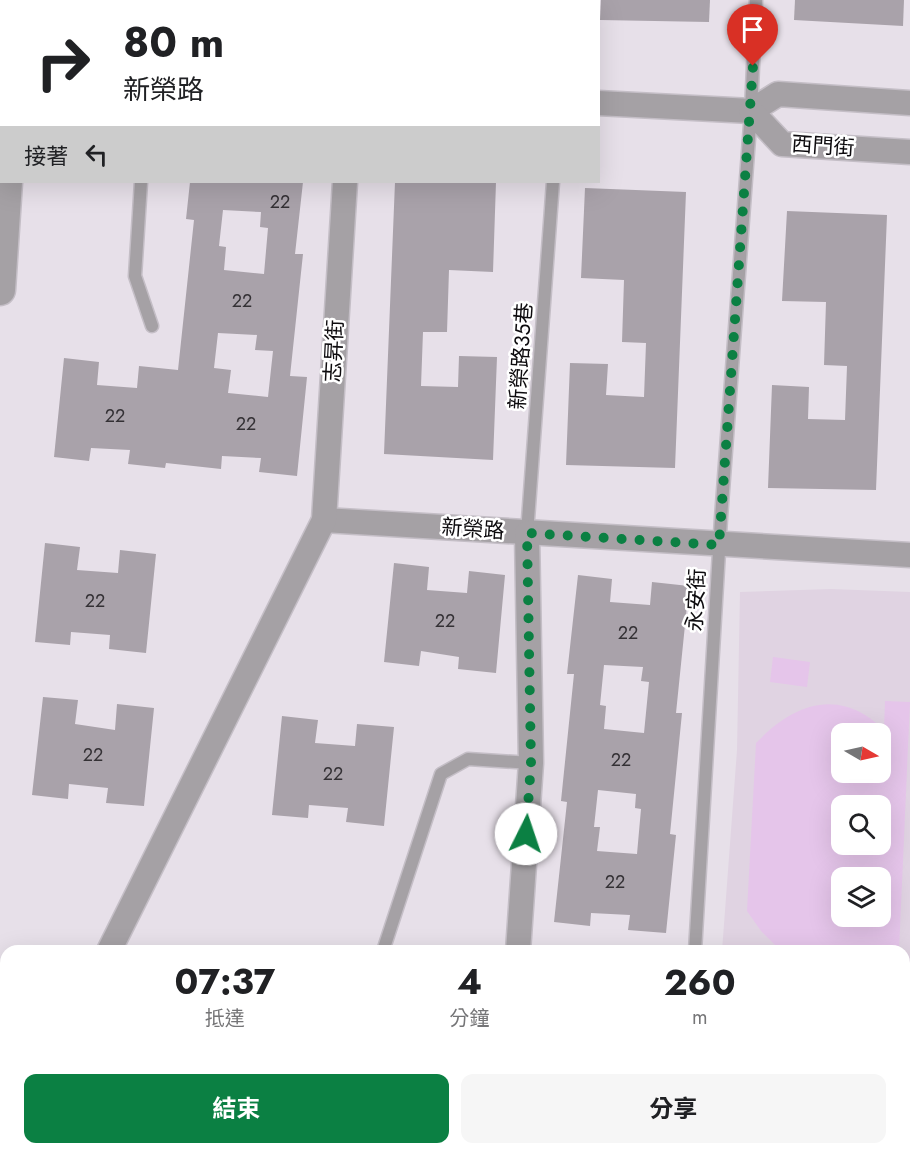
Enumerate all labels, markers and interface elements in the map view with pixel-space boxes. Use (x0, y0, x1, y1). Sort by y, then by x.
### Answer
pin (727, 4, 778, 66)
text: 80 m (123, 12, 224, 73)
icon: arrive (736, 13, 769, 46)
icon: right (24, 24, 102, 102)
text: 新榮路 (123, 70, 204, 109)
street label: 西門街 (791, 129, 855, 163)
icon: left (80, 138, 113, 171)
text: 接著 (24, 140, 68, 172)
house number: 22 (270, 189, 290, 215)
house number: 22 (232, 288, 252, 314)
street label: 新榮路35巷 (502, 301, 540, 411)
street label: 志昇街 (317, 319, 351, 383)
house number: 22 (105, 403, 125, 429)
house number: 22 (236, 411, 256, 437)
street label: 新榮路 (441, 512, 505, 546)
street label: 永安街 (679, 568, 713, 632)
house number: 22 (85, 588, 105, 614)
house number: 22 (435, 608, 455, 634)
house number: 22 (618, 620, 638, 646)
north arrow (831, 723, 891, 783)
map controls (831, 723, 891, 927)
house number: 22 (83, 742, 103, 768)
house number: 22 (611, 747, 631, 773)
house number: 22 (323, 761, 343, 787)
button: search (831, 795, 891, 855)
position arrow (494, 802, 558, 866)
button: layers (831, 867, 891, 927)
house number: 22 (605, 869, 625, 895)
text: 07:37 (174, 955, 275, 1007)
text: 4 (457, 955, 482, 1007)
text: 260 (664, 956, 736, 1008)
text: m (692, 1003, 708, 1032)
text: 抵達 (205, 1004, 245, 1033)
text: 分鐘 (450, 1004, 490, 1033)
button: 結束 (24, 1074, 449, 1143)
button: 分享 (461, 1074, 886, 1143)

